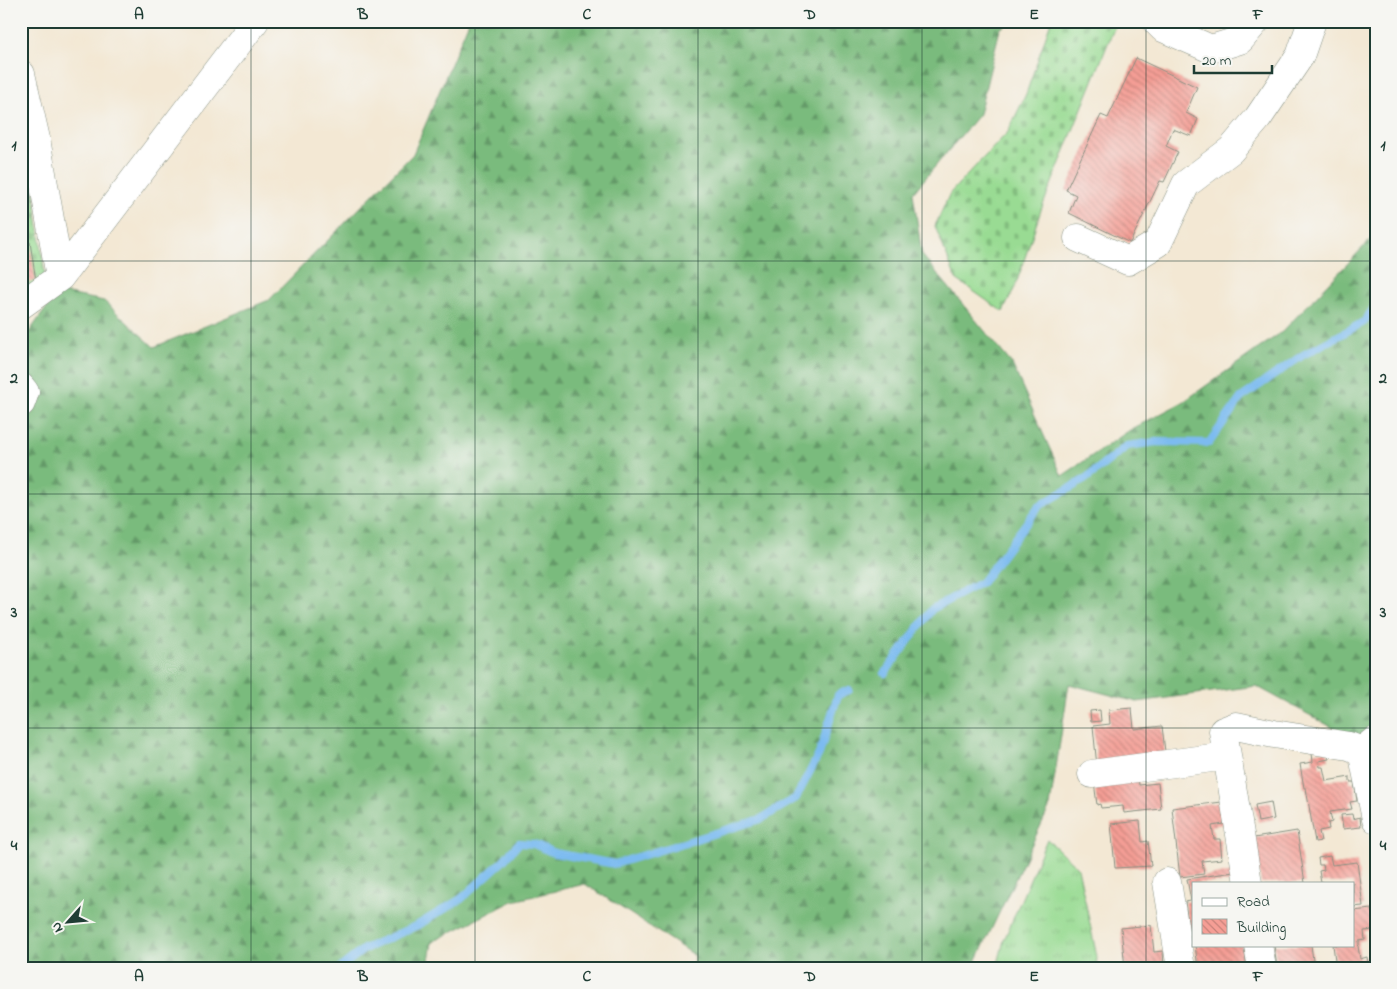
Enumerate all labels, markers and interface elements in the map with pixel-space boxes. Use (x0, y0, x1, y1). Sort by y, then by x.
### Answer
text: A (134, 3, 144, 27)
text: B (357, 3, 369, 27)
text: C (583, 3, 592, 27)
text: D (803, 3, 816, 27)
text: E (1029, 3, 1039, 27)
text: F (1252, 3, 1264, 27)
scale bar (1194, 42, 1272, 74)
text: 20 m (1202, 50, 1232, 72)
text: 1 (11, 134, 17, 158)
text: 1 (1380, 134, 1386, 158)
text: 2 (9, 367, 18, 391)
text: 2 (1378, 367, 1387, 391)
text: 3 (10, 601, 18, 625)
text: 3 (1379, 601, 1387, 625)
text: 4 (10, 834, 18, 858)
text: 4 (1379, 834, 1387, 858)
legend (1192, 882, 1354, 946)
text: Road (1237, 891, 1270, 913)
north arrow (42, 896, 92, 946)
text: Building (1236, 917, 1286, 940)
text: N (46, 918, 69, 936)
text: A (134, 965, 144, 989)
text: B (357, 965, 369, 989)
text: C (583, 965, 592, 989)
text: D (803, 965, 816, 989)
text: E (1029, 965, 1039, 989)
text: F (1252, 965, 1264, 989)

